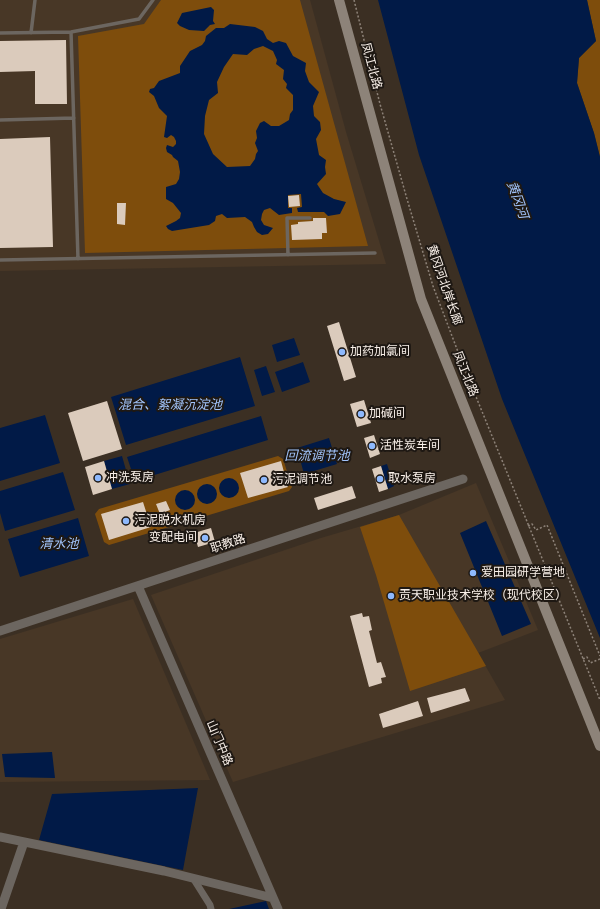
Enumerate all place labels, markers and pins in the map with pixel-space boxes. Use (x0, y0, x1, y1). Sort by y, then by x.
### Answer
place label: 加药加氯间 (350, 345, 410, 359)
marker: 加药加氯间 (337, 347, 347, 357)
place label: 加碱间 (369, 407, 405, 421)
marker: 加碱间 (356, 409, 366, 419)
place label: 活性炭车间 (380, 439, 440, 453)
marker: 活性炭车间 (367, 441, 377, 451)
place label: 冲洗泵房 (106, 471, 154, 485)
place label: 取水泵房 (388, 472, 436, 486)
marker: 冲洗泵房 (93, 473, 103, 483)
place label: 污泥调节池 (272, 473, 332, 487)
marker: 取水泵房 (375, 474, 385, 484)
marker: 污泥调节池 (259, 475, 269, 485)
place label: 污泥脱水机房 (134, 514, 206, 528)
marker: 污泥脱水机房 (121, 516, 131, 526)
place label: 变配电间 (149, 531, 197, 545)
marker: 变配电间 (200, 533, 210, 543)
place label: 爱田园研学营地 (481, 566, 565, 580)
marker: 爱田园研学营地 (468, 568, 478, 578)
place label: 贡天职业技术学校（现代校区） (399, 589, 567, 603)
marker: 贡天职业技术学校（现代校区） (386, 591, 396, 601)

